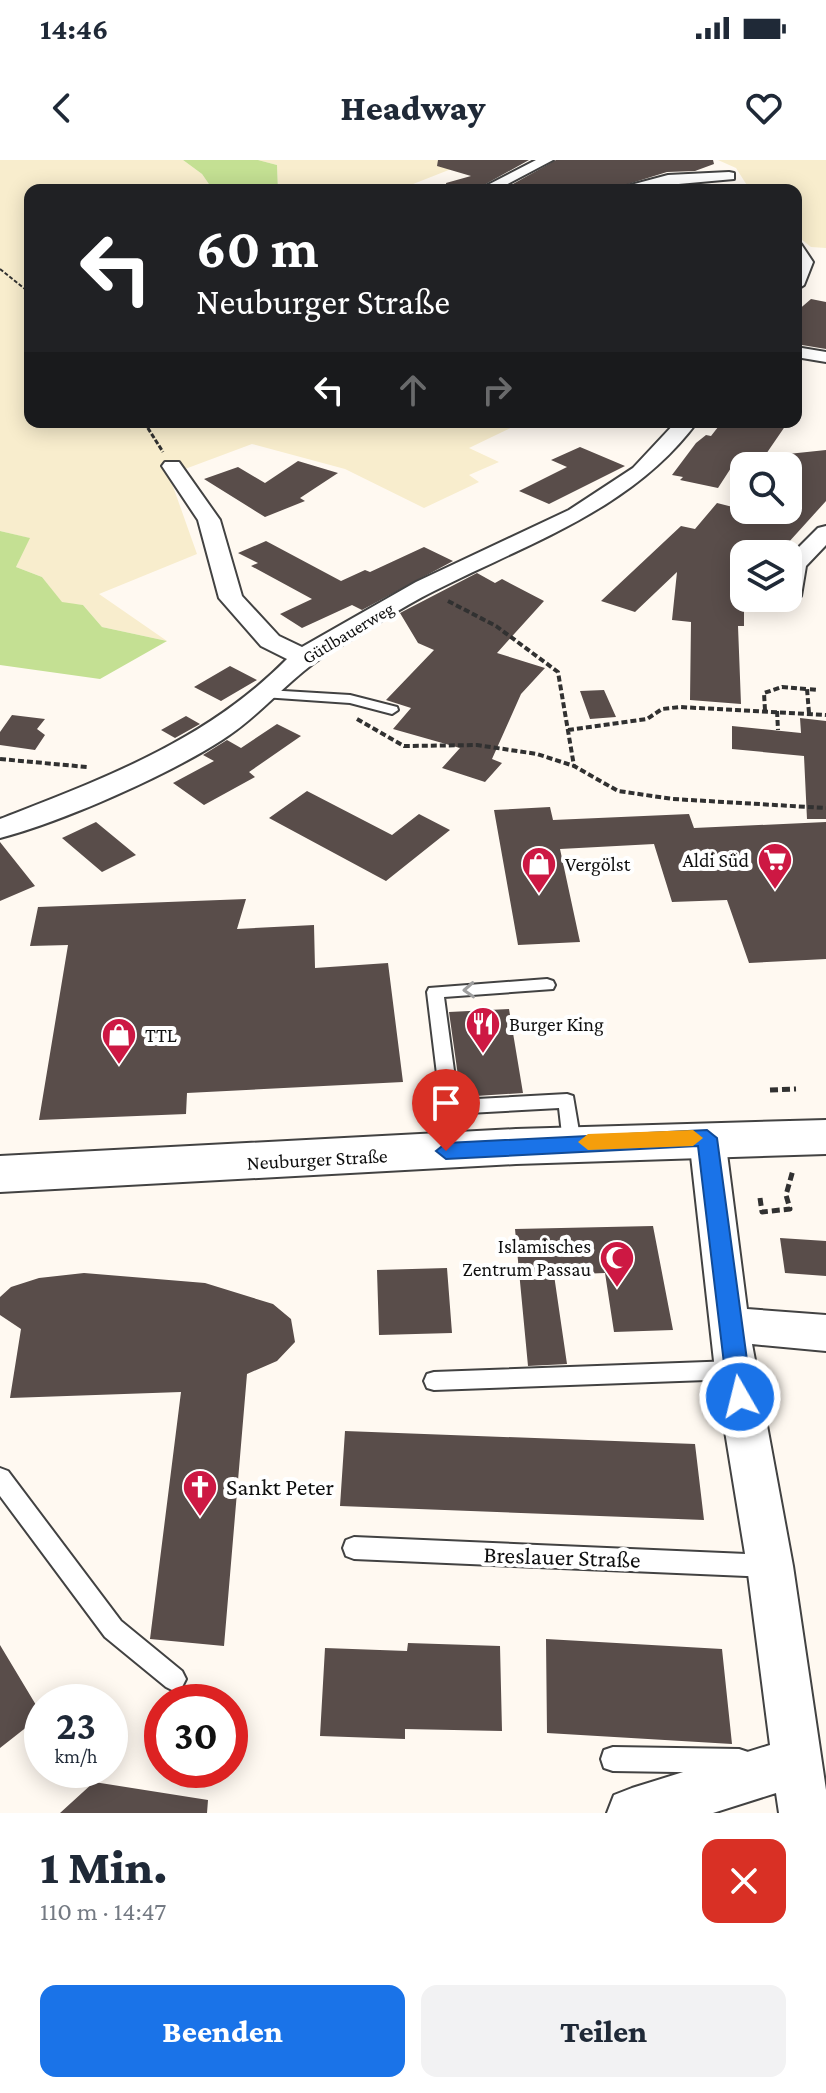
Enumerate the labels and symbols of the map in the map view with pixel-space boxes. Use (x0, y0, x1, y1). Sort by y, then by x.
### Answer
street label: Gütlbauerweg (299, 598, 397, 668)
supermarket icon: Aldi Süd (756, 841, 794, 891)
shop icon: Vergölst (520, 845, 558, 895)
place label: Aldi Süd (682, 849, 749, 871)
place label: Vergölst (565, 853, 631, 876)
one-way arrow (462, 981, 475, 998)
restaurant icon: Burger King (464, 1005, 502, 1055)
place label: Burger King (509, 1013, 604, 1036)
shop icon: TTL (100, 1016, 138, 1066)
place label: TTL (145, 1024, 177, 1046)
pin (412, 1069, 480, 1151)
street label: Neuburger Straße (246, 1144, 388, 1175)
place label: Islamisches Zentrum Passau (462, 1235, 591, 1280)
mosque icon: Islamisches Zentrum Passau (598, 1239, 636, 1289)
position arrow (698, 1355, 782, 1439)
church icon: Sankt Peter (181, 1468, 219, 1518)
place label: Sankt Peter (226, 1473, 335, 1500)
street label: Breslauer Straße (483, 1540, 641, 1573)
speed limit sign: 30 (144, 1684, 248, 1788)

